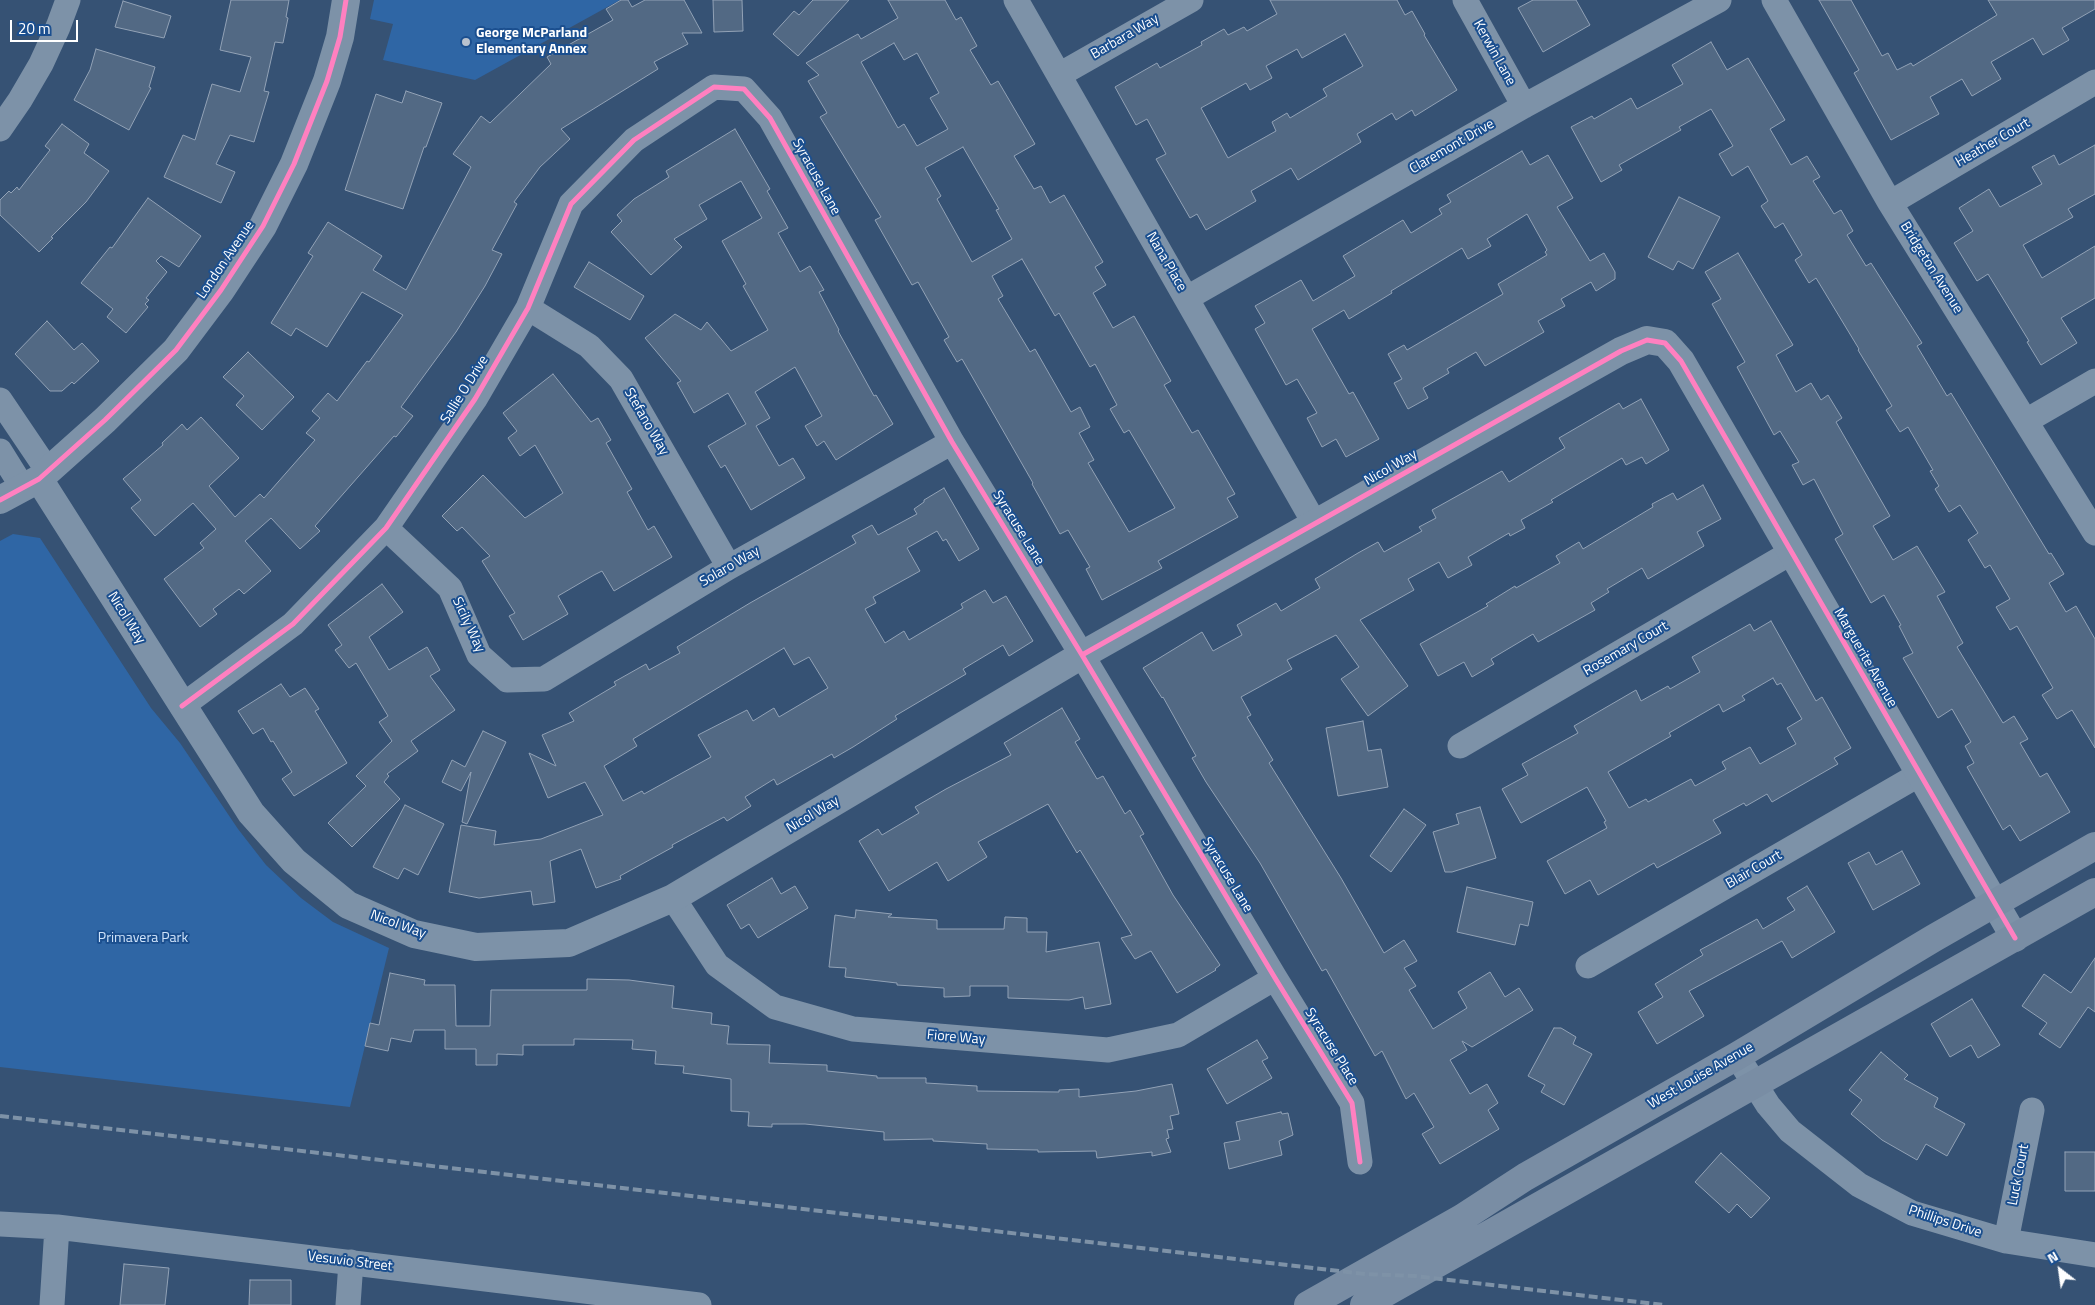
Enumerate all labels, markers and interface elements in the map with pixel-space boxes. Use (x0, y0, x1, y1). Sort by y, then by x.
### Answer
scale bar (12, 10, 80, 42)
street label: Barbara Way (1088, 11, 1162, 63)
text: 20 m (18, 17, 51, 40)
street label: Kerwin Lane (1469, 17, 1519, 89)
place label: George McParland Elementary Annex (476, 26, 587, 58)
marker: George McParland Elementary Annex (460, 36, 472, 48)
street label: Heather Court (1953, 115, 2033, 171)
street label: Claremont Drive (1407, 116, 1497, 178)
street label: Syracuse Lane (788, 136, 844, 218)
street label: London Avenue (194, 218, 258, 302)
street label: Bridgeton Avenue (1896, 219, 1966, 317)
street label: Nana Place (1142, 229, 1190, 295)
street label: Sallie O Drive (437, 353, 493, 427)
street label: Stefano Way (620, 385, 672, 459)
street label: Nicol Way (1362, 446, 1420, 490)
street label: Syracuse Lane (988, 488, 1048, 568)
street label: Solaro Way (697, 543, 763, 591)
street label: Nicol Way (103, 589, 149, 647)
street label: Sicily Way (448, 595, 488, 655)
street label: Marguerite Avenue (1830, 605, 1900, 711)
street label: Rosemary Court (1581, 618, 1671, 680)
street label: Nicol Way (784, 793, 842, 837)
street label: Syracuse Lane (1198, 834, 1256, 916)
street label: Blair Court (1723, 847, 1785, 893)
street label: Nicol Way (368, 907, 428, 943)
park label: Primavera Park (98, 931, 188, 947)
street label: Syracuse Place (1301, 1005, 1361, 1089)
street label: Fiore Way (926, 1027, 986, 1049)
street label: West Louise Avenue (1645, 1039, 1757, 1113)
street label: Luck Court (2005, 1143, 2033, 1207)
street label: Phillips Drive (1906, 1202, 1984, 1242)
north arrow (2035, 1245, 2085, 1295)
text: N (2043, 1245, 2062, 1268)
street label: Vesuvio Street (307, 1248, 393, 1276)

